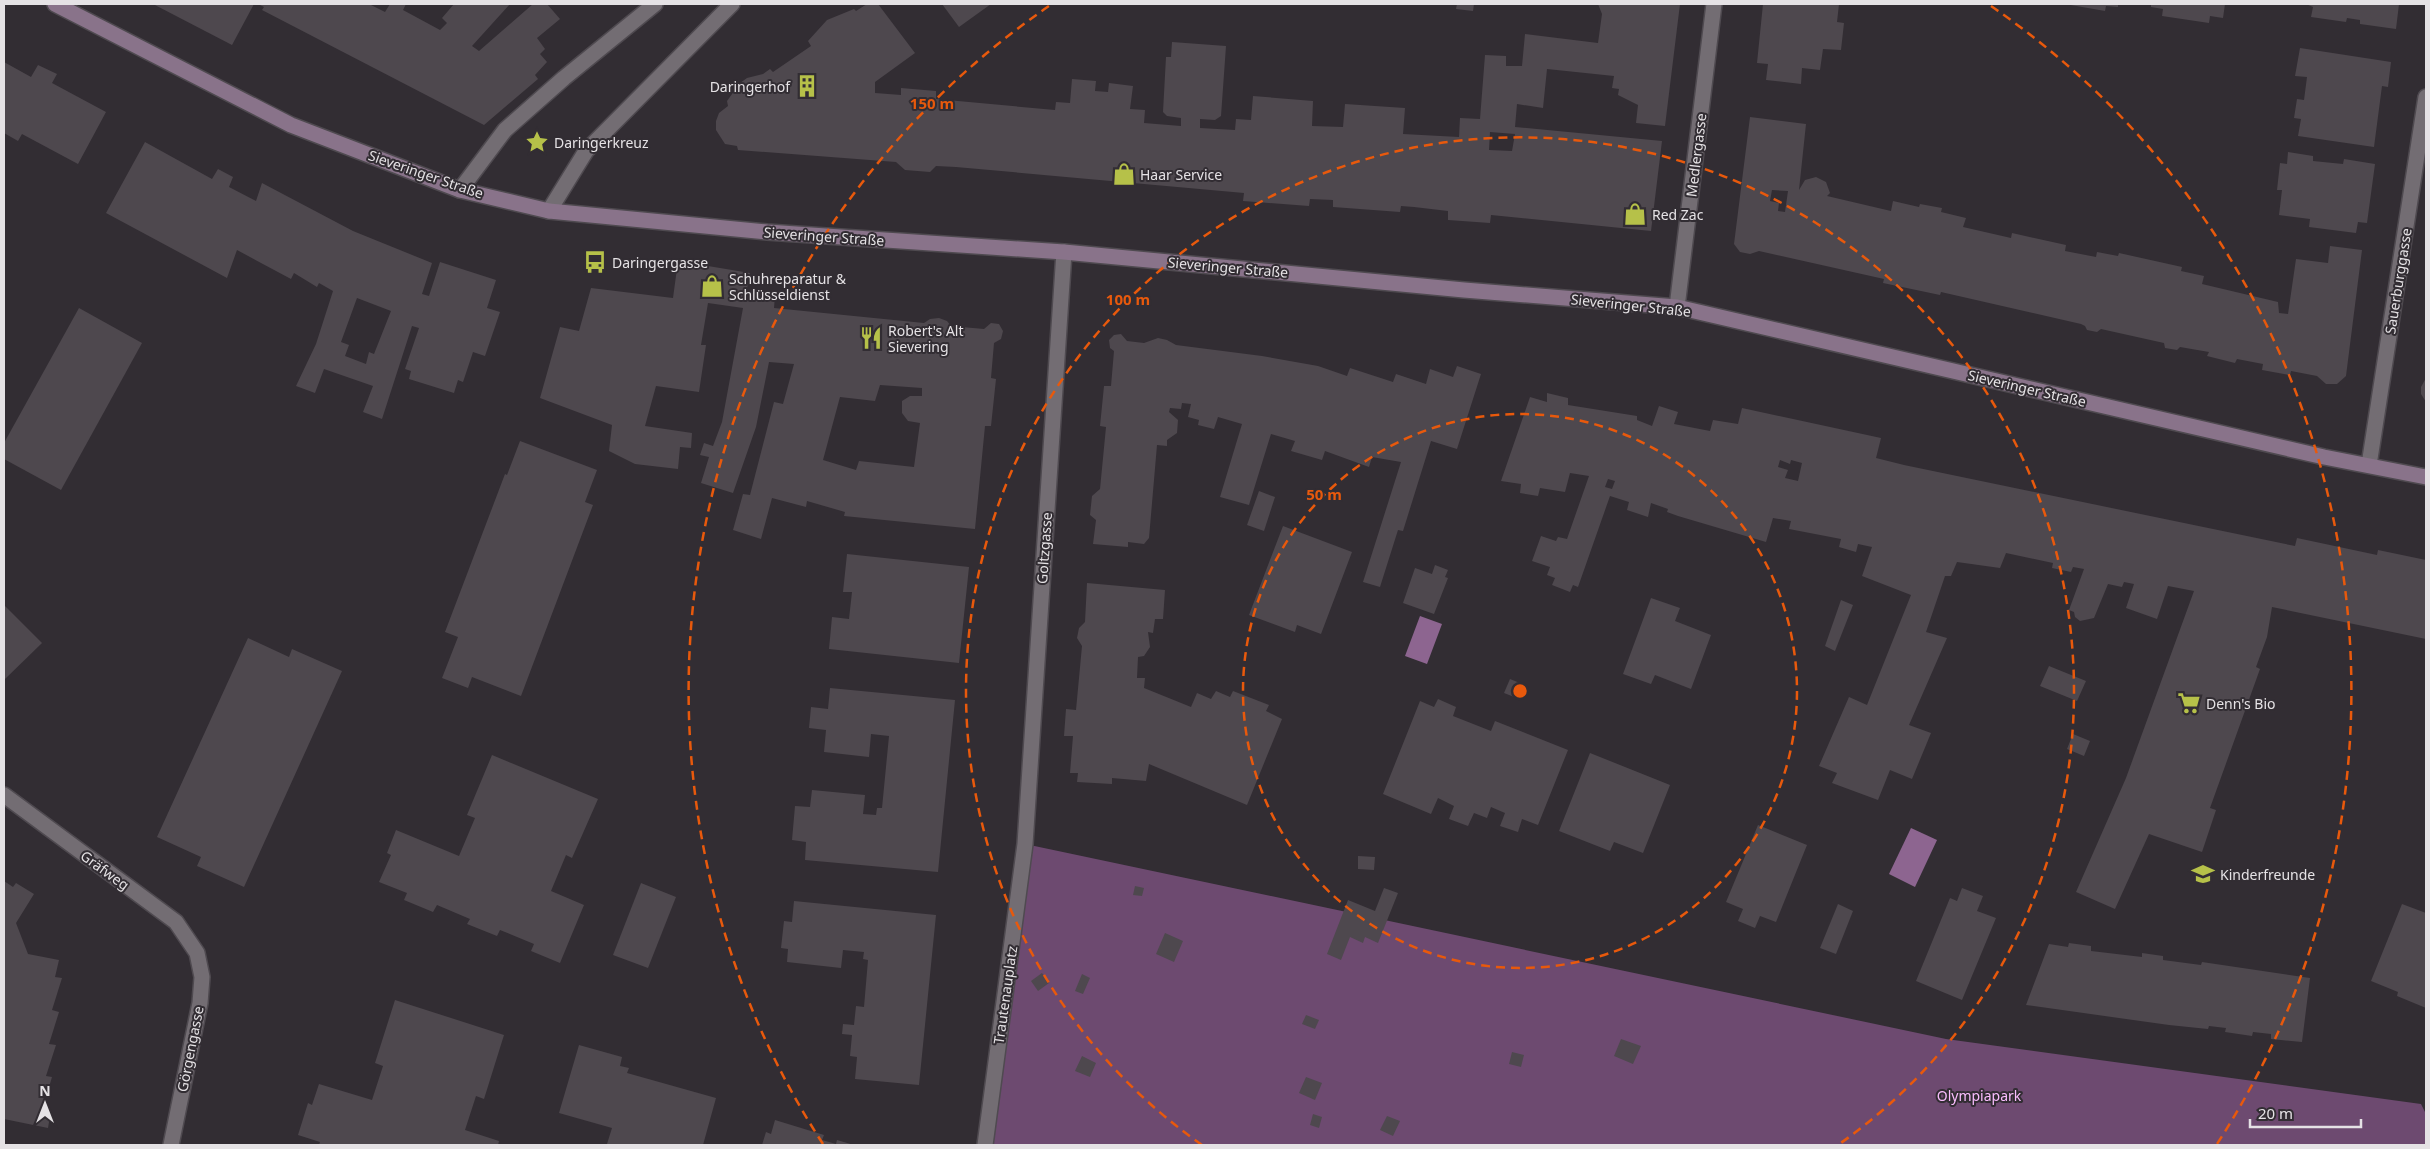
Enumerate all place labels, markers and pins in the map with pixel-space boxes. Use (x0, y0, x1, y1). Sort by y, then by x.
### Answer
building icon: Daringerhof (794, 73, 820, 99)
place label: Daringerhof (710, 77, 791, 96)
place icon: Daringerkreuz (524, 129, 550, 155)
place label: Daringerkreuz (554, 133, 649, 152)
shop icon: Haar Service (1111, 161, 1137, 187)
place label: Haar Service (1140, 165, 1222, 184)
shop icon: Red Zac (1622, 201, 1648, 227)
place label: Red Zac (1652, 205, 1704, 224)
bus stop icon: Daringergasse (582, 249, 608, 275)
place label: Daringergasse (612, 253, 708, 272)
place label: Schuhreparatur & Schlüsseldienst (729, 269, 847, 304)
shop icon: Schuhreparatur & Schlüsseldienst (699, 273, 725, 299)
place label: Robert's Alt Sievering (888, 321, 964, 356)
restaurant icon: Robert's Alt Sievering (858, 325, 884, 351)
centre of rings (1511, 682, 1529, 700)
supermarket icon: Denn's Bio (2176, 690, 2202, 716)
place label: Denn's Bio (2206, 694, 2276, 713)
school or university icon: Kinderfreunde (2190, 861, 2216, 887)
place label: Kinderfreunde (2220, 865, 2315, 884)

